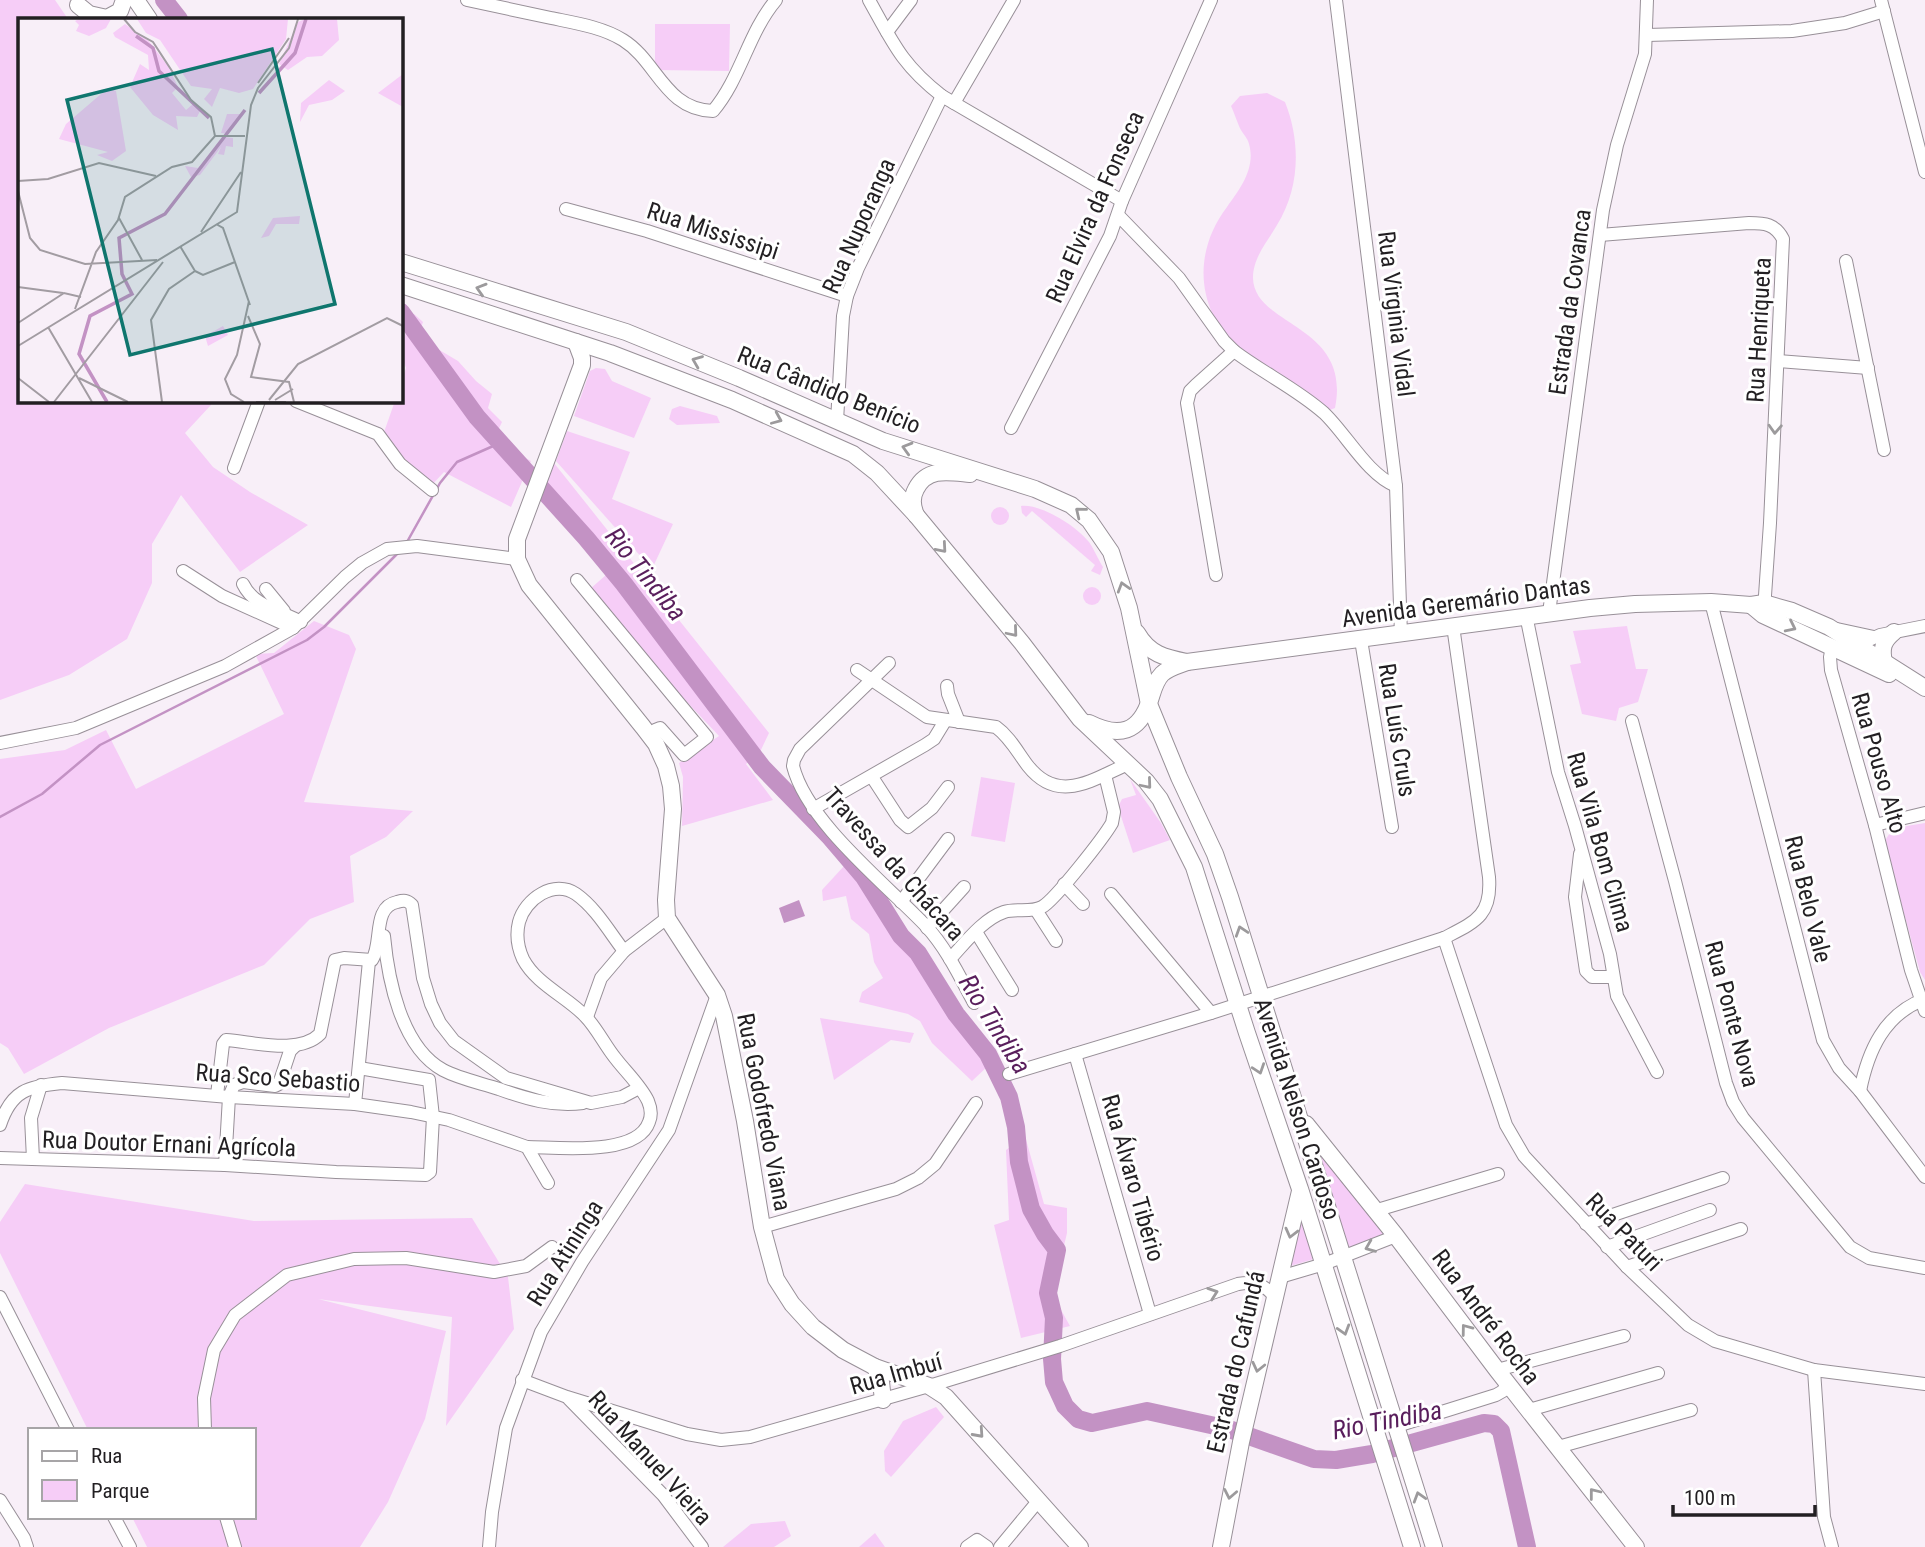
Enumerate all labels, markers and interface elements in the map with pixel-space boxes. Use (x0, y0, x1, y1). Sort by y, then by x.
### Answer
inset map (18, 18, 402, 402)
street label: Rua Elvira da Fonseca (1040, 107, 1150, 307)
street label: Rua Nuporanga (817, 154, 901, 298)
street label: Rua Mississipi (643, 196, 783, 266)
street label: Estrada da Covanca (1543, 207, 1597, 397)
street label: Rua Virginia Vidal (1372, 230, 1420, 398)
street label: Rua Henriqueta (1741, 257, 1777, 403)
one-way arrow (475, 282, 487, 297)
street label: Rua Cândido Benício (733, 340, 925, 440)
one-way arrow (691, 355, 703, 369)
one-way arrow (770, 411, 782, 425)
one-way arrow (1767, 424, 1782, 435)
one-way arrow (901, 441, 913, 456)
one-way arrow (1075, 508, 1087, 521)
water label: Rio Tindiba (599, 521, 693, 627)
one-way arrow (934, 539, 946, 552)
street label: Avenida Geremário Dantas (1340, 571, 1592, 633)
one-way arrow (1117, 581, 1132, 593)
one-way arrow (1784, 619, 1796, 633)
one-way arrow (1005, 624, 1017, 637)
street label: Rua Luís Cruls (1373, 661, 1421, 799)
street label: Rua Pouso Alto (1846, 689, 1912, 837)
street label: Rua Vila Bom Clima (1561, 749, 1639, 935)
one-way arrow (1139, 775, 1151, 788)
street label: Travessa da Chácara (818, 782, 970, 946)
street label: Rua Belo Vale (1779, 833, 1837, 965)
one-way arrow (1235, 925, 1249, 937)
street label: Rua Ponte Nova (1699, 938, 1765, 1090)
water label: Rio Tindiba (953, 969, 1037, 1079)
street label: Avenida Nelson Cardoso (1248, 995, 1346, 1223)
street label: Rua Godofredo Viana (731, 1011, 797, 1213)
street label: Rua Sco Sebastio (195, 1058, 361, 1098)
one-way arrow (1251, 1062, 1265, 1075)
street label: Rua Álvaro Tibério (1096, 1091, 1170, 1265)
street label: Rua Doutor Ernani Agrícola (41, 1126, 297, 1162)
street label: Rua Paturi (1580, 1187, 1668, 1277)
street label: Rua Atininga (521, 1195, 609, 1311)
one-way arrow (1284, 1227, 1299, 1239)
one-way arrow (1365, 1239, 1377, 1253)
street label: Rua André Rocha (1426, 1244, 1546, 1390)
street label: Estrada do Cafundá (1201, 1268, 1271, 1456)
one-way arrow (1207, 1286, 1219, 1301)
one-way arrow (1336, 1323, 1351, 1335)
one-way arrow (1462, 1324, 1474, 1337)
street label: Rua Imbuí (847, 1347, 947, 1400)
one-way arrow (1252, 1361, 1266, 1373)
street label: Rua Manuel Vieira (583, 1385, 717, 1531)
water label: Rio Tindiba (1330, 1395, 1444, 1445)
one-way arrow (970, 1425, 983, 1438)
legend (28, 1428, 256, 1519)
text: Rua (91, 1444, 122, 1468)
scale bar (1673, 1474, 1815, 1518)
text: Parque (91, 1479, 149, 1503)
text: 100 m (1684, 1486, 1736, 1510)
one-way arrow (1223, 1488, 1238, 1500)
one-way arrow (1590, 1489, 1603, 1501)
one-way arrow (1413, 1492, 1428, 1504)

